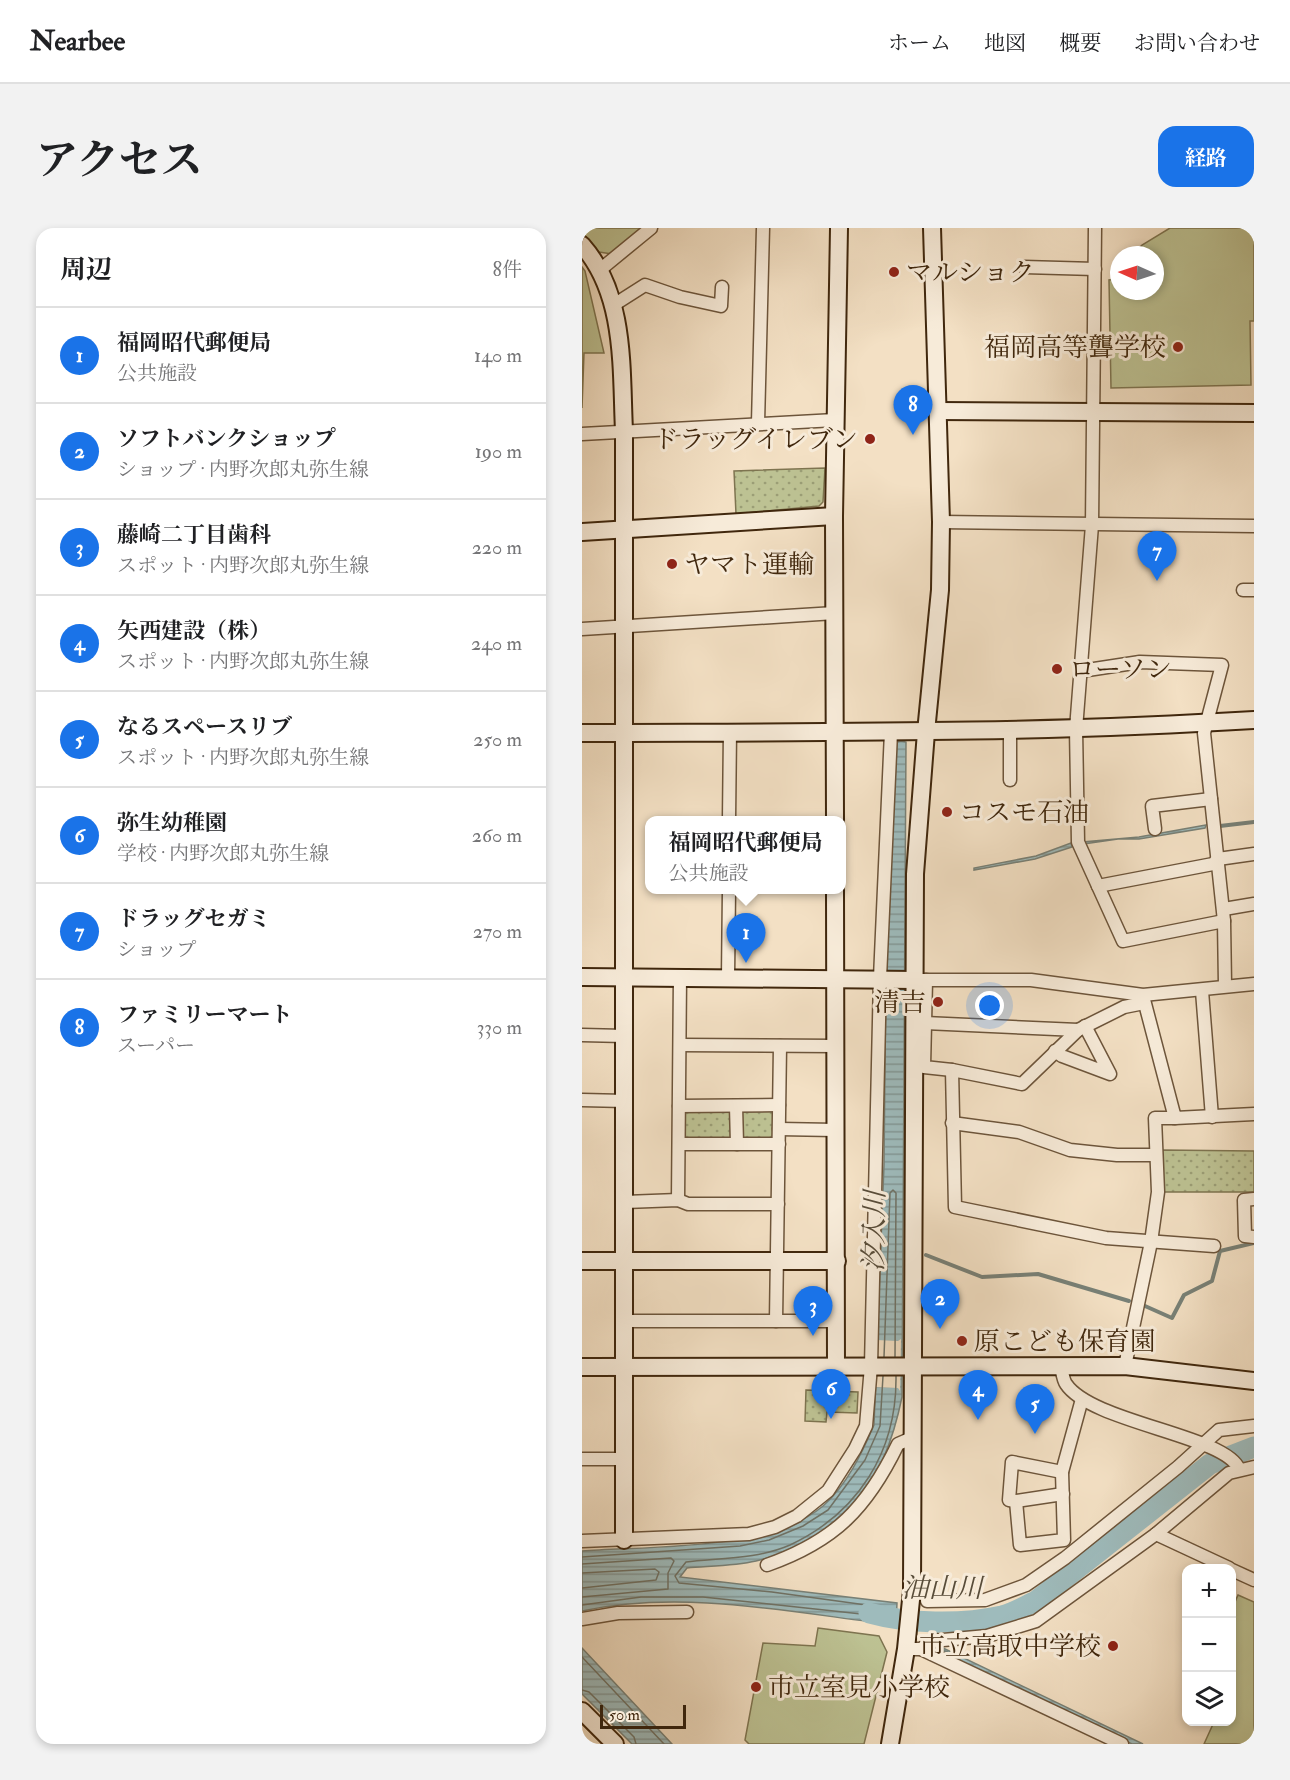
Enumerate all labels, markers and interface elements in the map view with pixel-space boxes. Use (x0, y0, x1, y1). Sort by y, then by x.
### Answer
text: Nearbee (30, 24, 125, 59)
text: ホーム (888, 30, 951, 57)
text: 地図 (984, 30, 1026, 57)
text: 概要 (1059, 30, 1101, 57)
text: お問い合わせ (1134, 30, 1260, 57)
button: 経路 (1158, 126, 1254, 187)
text: アクセス (36, 135, 203, 187)
north arrow (1110, 246, 1164, 300)
text: 周辺 (60, 254, 112, 286)
text: 8件 (493, 257, 522, 282)
place label: マルショク (906, 257, 1035, 289)
marker: マルショク (887, 265, 901, 279)
text: 福岡昭代郵便局 (117, 329, 271, 357)
place label: 福岡高等聾学校 (984, 332, 1166, 364)
marker: 福岡高等聾学校 (1171, 340, 1185, 354)
text: 1 (76, 343, 83, 368)
text: 140 m (474, 343, 522, 368)
text: 公共施設 (117, 361, 197, 386)
pin: 8 (894, 386, 932, 435)
place label: ドラッグイレブン (653, 424, 858, 456)
text: ソフトバンクショップ (117, 425, 336, 453)
marker: ドラッグイレブン (863, 432, 877, 446)
text: 2 (74, 439, 85, 464)
text: 190 m (475, 439, 522, 464)
text: ショップ · 内野次郎丸弥生線 (117, 457, 369, 482)
text: 藤崎二丁目歯科 (117, 521, 271, 549)
pin: 7 (1138, 532, 1176, 581)
text: 3 (76, 535, 83, 560)
text: 220 m (472, 535, 522, 560)
place label: ヤマト運輸 (684, 549, 814, 581)
text: スポット · 内野次郎丸弥生線 (117, 553, 369, 578)
marker: ヤマト運輸 (665, 557, 679, 571)
text: 矢西建設（株） (117, 617, 271, 645)
text: 4 (74, 631, 85, 656)
text: 240 m (471, 631, 522, 656)
text: スポット · 内野次郎丸弥生線 (117, 649, 369, 674)
place label: ローソン (1069, 654, 1172, 686)
marker: ローソン (1050, 662, 1064, 676)
text: なるスペースリブ (117, 713, 292, 741)
text: 5 (75, 727, 84, 752)
text: 250 m (473, 727, 522, 752)
text: スポット · 内野次郎丸弥生線 (117, 745, 369, 770)
place label: コスモ石油 (959, 797, 1089, 829)
marker: コスモ石油 (940, 805, 954, 819)
text: 弥生幼稚園 (117, 809, 227, 837)
popup (645, 816, 846, 894)
text: 6 (74, 823, 85, 848)
text: 260 m (472, 823, 522, 848)
text: 福岡昭代郵便局 (668, 829, 823, 857)
text: 学校 · 内野次郎丸弥生線 (117, 841, 329, 866)
text: 公共施設 (668, 861, 748, 886)
text: ドラッグセガミ (117, 905, 271, 933)
pin: 1 (726, 914, 766, 963)
text: 7 (75, 919, 84, 944)
text: 270 m (473, 919, 522, 944)
text: ショップ (117, 937, 197, 962)
place label: 清吉 (874, 987, 926, 1019)
your location (975, 991, 1004, 1020)
marker: 清吉 (931, 995, 945, 1009)
text: ファミリーマート (117, 1001, 293, 1029)
text: 8 (75, 1015, 84, 1040)
text: 330 m (477, 1015, 522, 1040)
text: スーパー (117, 1033, 195, 1058)
water label: 汐入川 (857, 1187, 892, 1272)
pin: 2 (920, 1280, 960, 1329)
pin: 3 (794, 1286, 832, 1336)
place label: 原こども保育園 (974, 1326, 1156, 1358)
marker: 原こども保育園 (955, 1334, 969, 1348)
pin: 6 (812, 1370, 850, 1419)
pin: 4 (958, 1370, 998, 1420)
pin: 5 (1016, 1384, 1054, 1434)
map controls (1182, 1564, 1236, 1726)
button: + (1182, 1564, 1236, 1618)
water label: 油山川 (902, 1572, 985, 1605)
button: − (1182, 1618, 1236, 1672)
place label: 市立高取中学校 (919, 1631, 1101, 1663)
marker: 市立高取中学校 (1106, 1639, 1120, 1653)
place label: 市立室見小学校 (768, 1672, 950, 1704)
button: layers (1182, 1672, 1236, 1726)
marker: 市立室見小学校 (749, 1680, 763, 1694)
scale bar (600, 1702, 686, 1730)
text: 50 m (609, 1705, 640, 1725)

